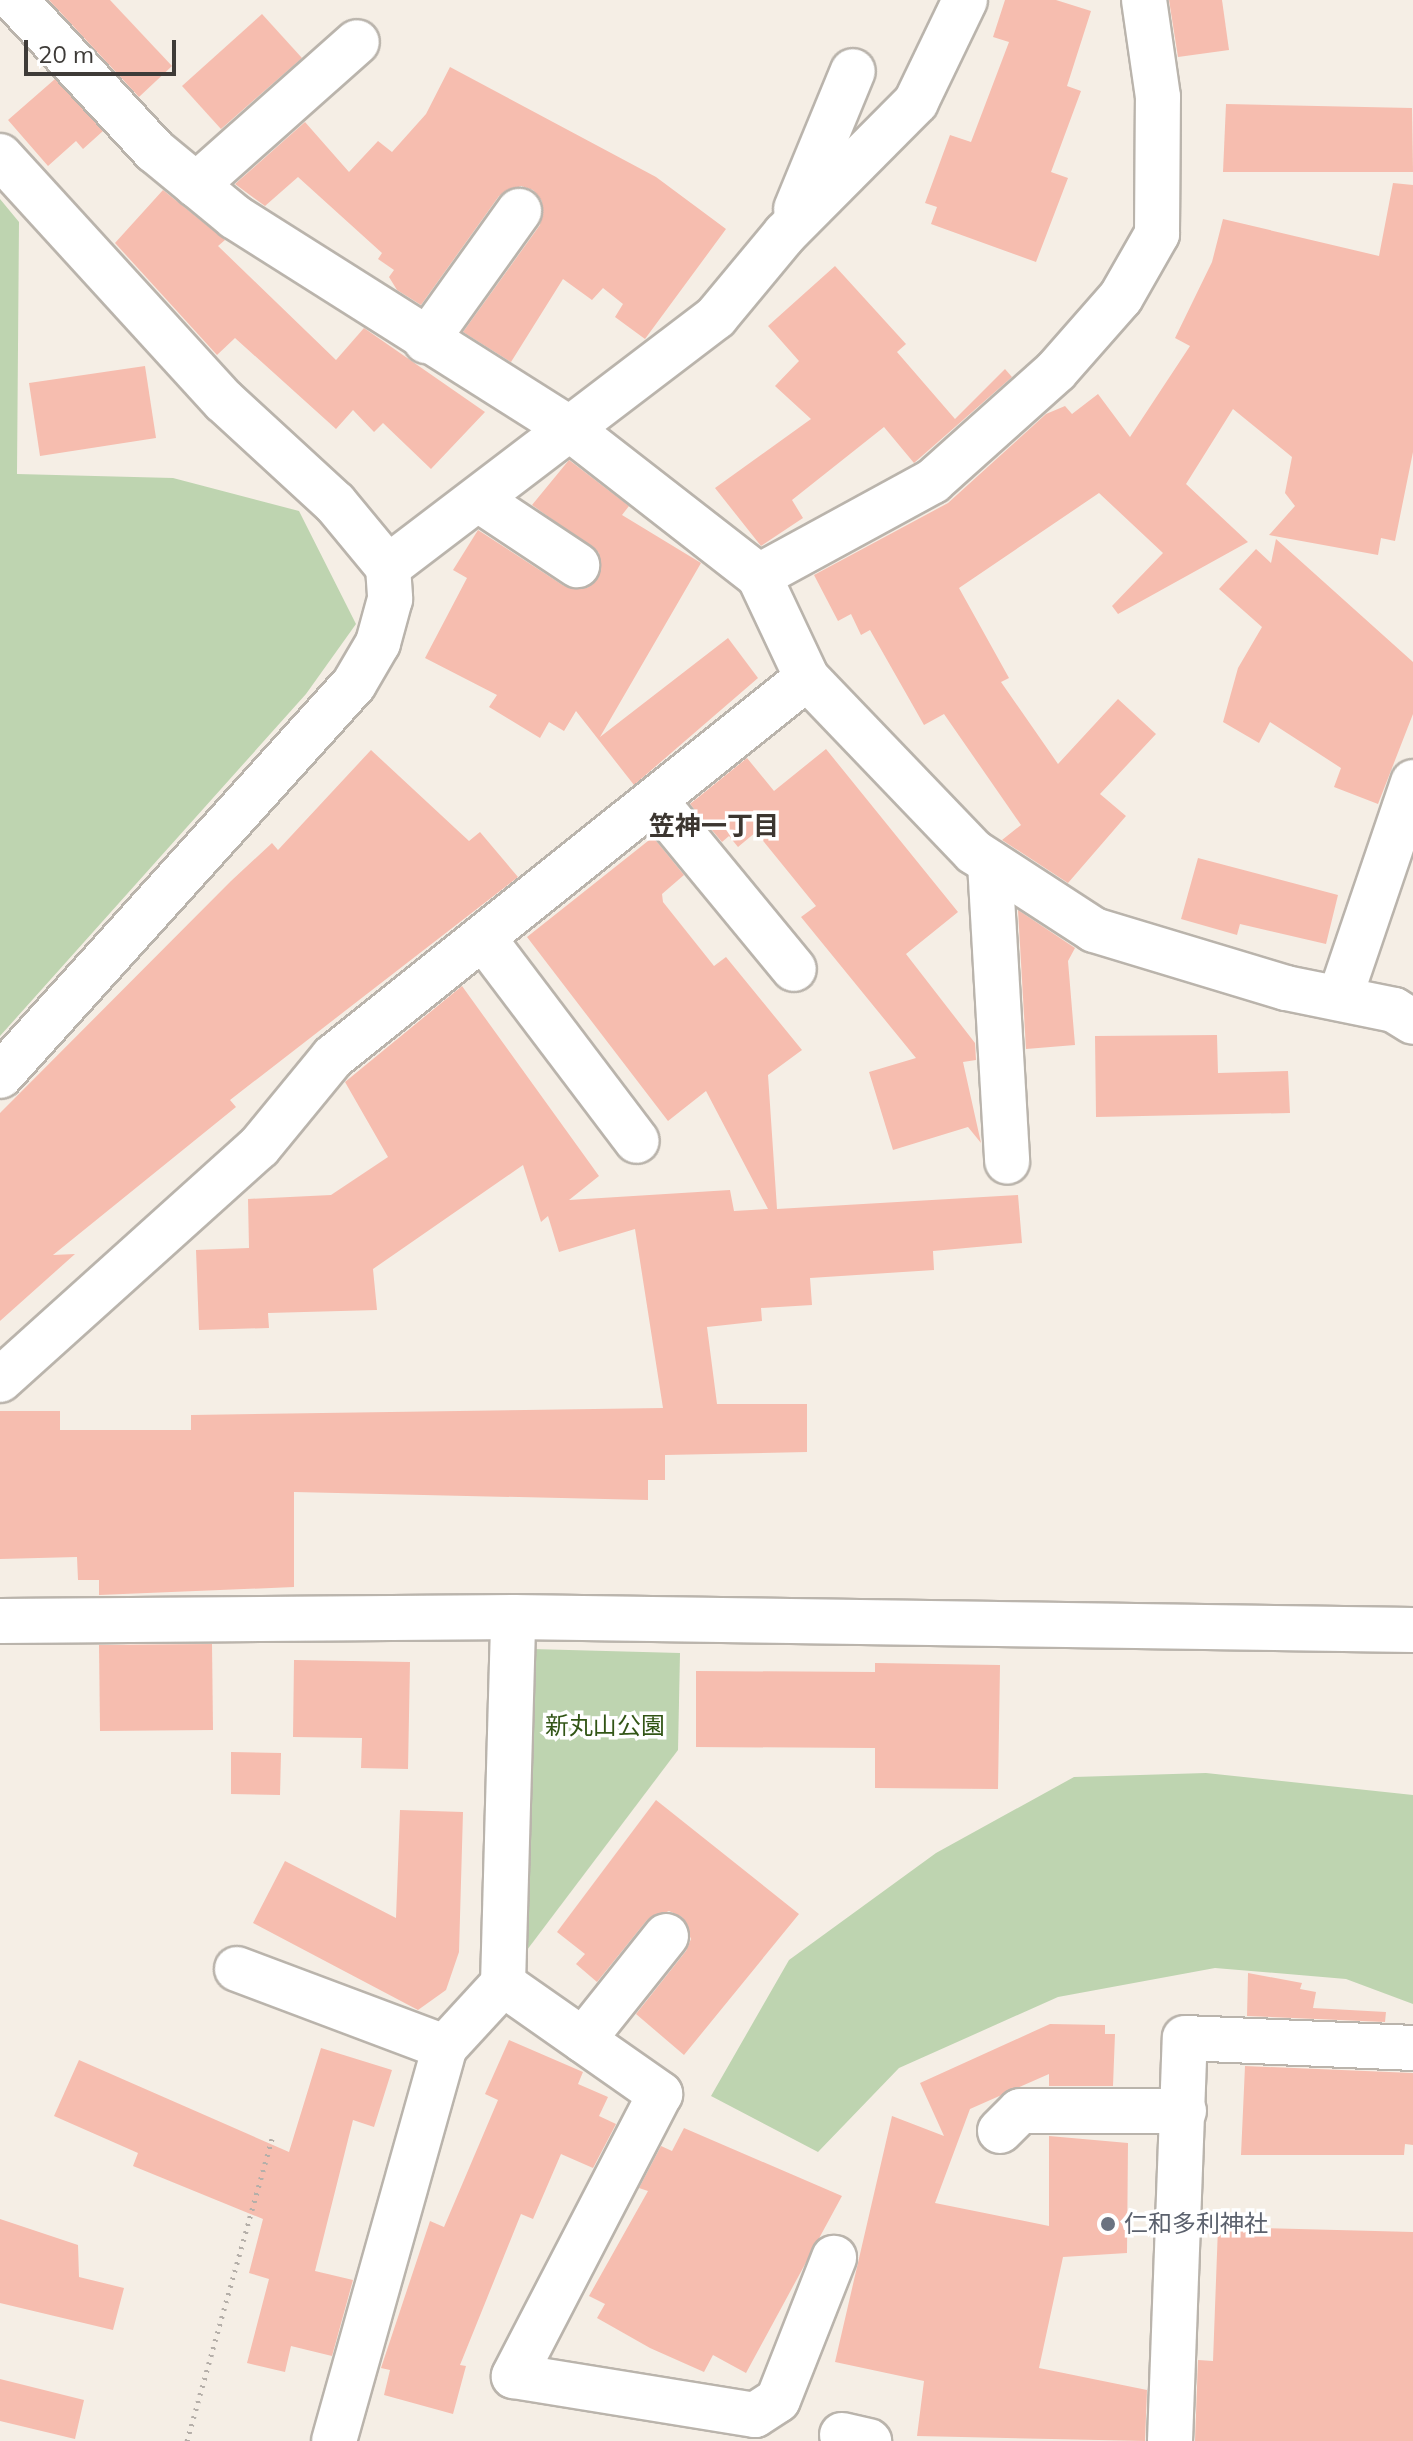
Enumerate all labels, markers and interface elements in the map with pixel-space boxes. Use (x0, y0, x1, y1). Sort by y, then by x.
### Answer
scale bar (28, 24, 180, 74)
text: 20 m (38, 39, 94, 69)
district label: 笠神一丁目 (649, 810, 779, 842)
park label: 新丸山公園 (545, 1712, 665, 1740)
place label: 仁和多利神社 (1124, 2210, 1268, 2238)
marker: 仁和多利神社 (1099, 2215, 1117, 2233)

